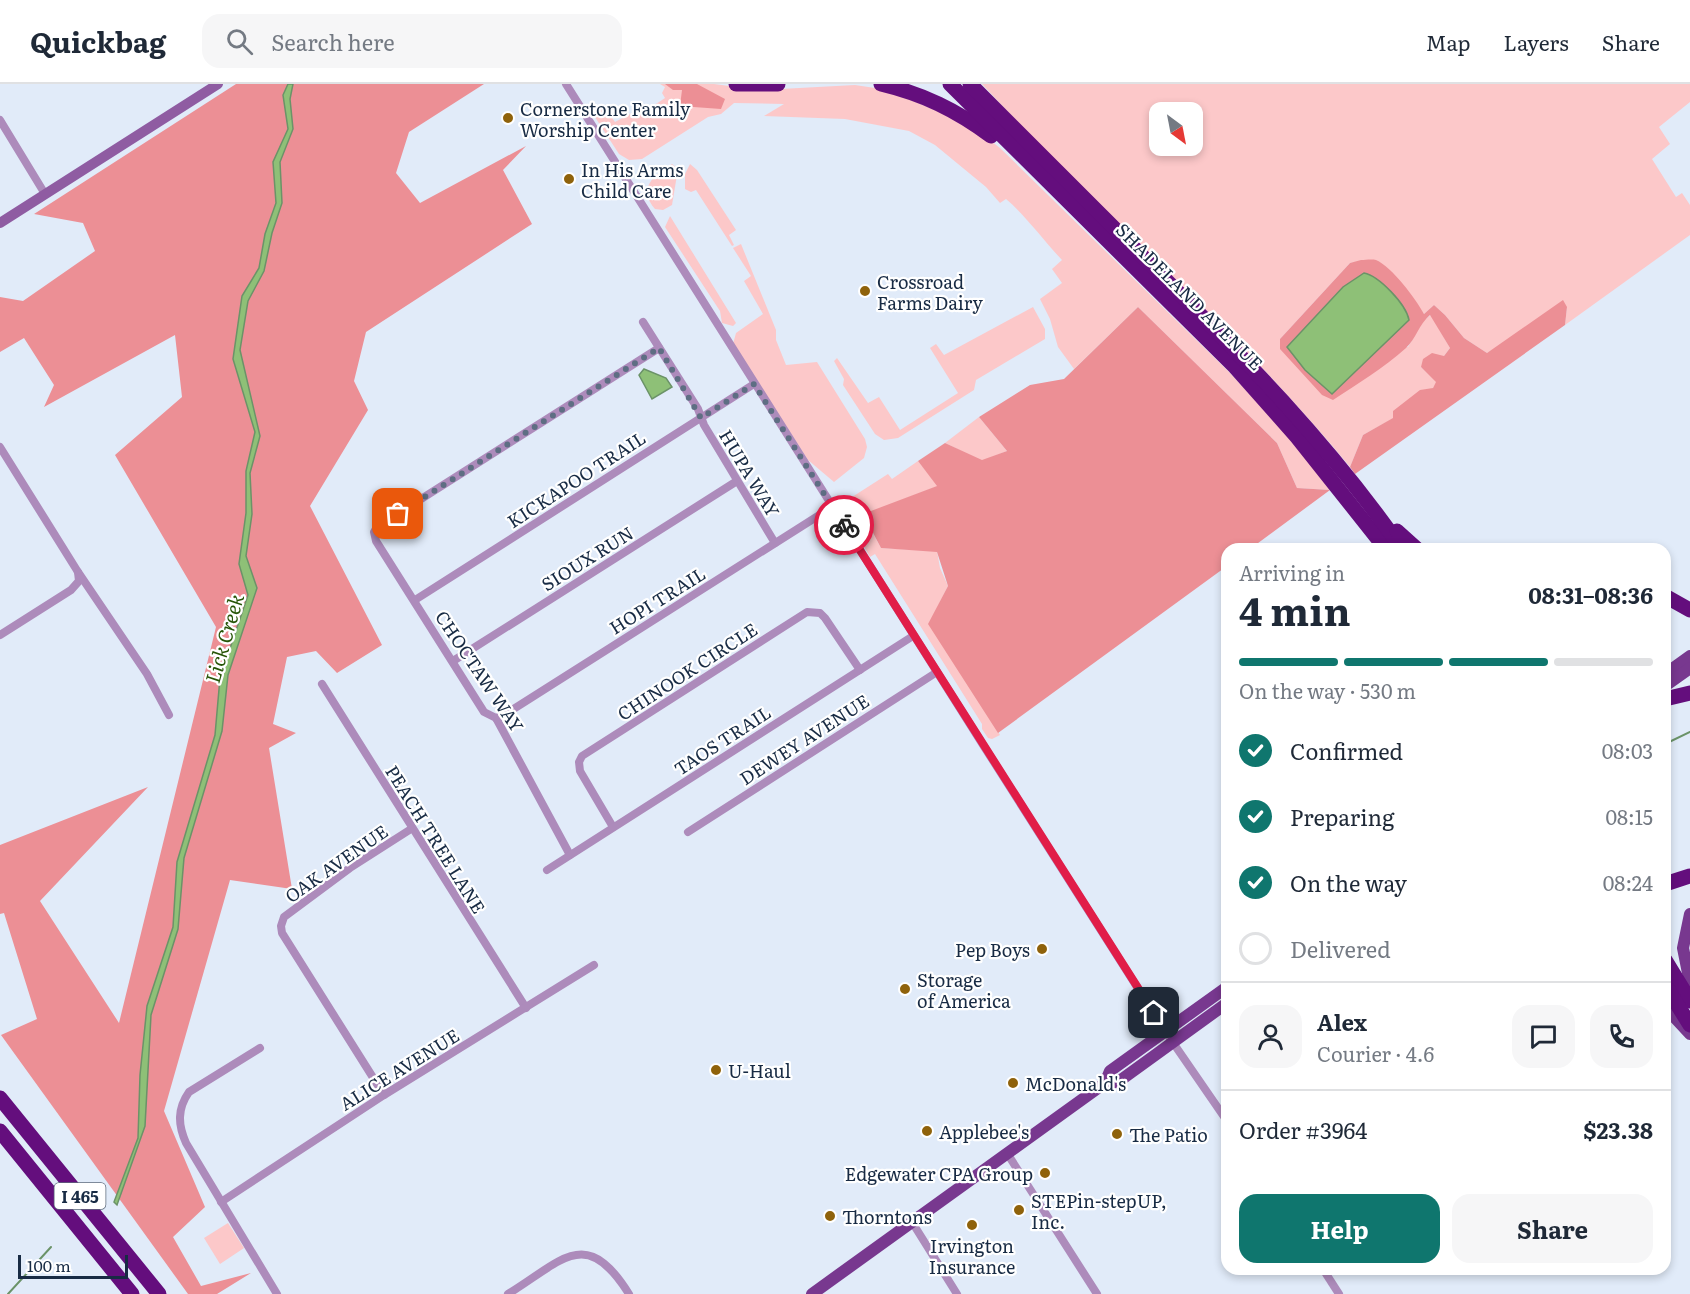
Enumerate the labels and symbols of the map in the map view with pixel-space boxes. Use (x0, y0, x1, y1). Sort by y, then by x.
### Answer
place label: Cornerstone Family Worship Center (520, 95, 691, 143)
north arrow (1149, 102, 1203, 156)
marker: Cornerstone Family Worship Center (501, 111, 515, 125)
place label: In His Arms Child Care (581, 156, 684, 204)
marker: In His Arms Child Care (562, 172, 576, 186)
street label: SHADELAND AVENUE (1110, 216, 1270, 376)
place label: Crossroad Farms Dairy (877, 268, 983, 316)
marker: Crossroad Farms Dairy (858, 284, 872, 298)
street label: KICKAPOO TRAIL (501, 424, 651, 534)
street label: HUPA WAY (713, 424, 787, 522)
pin (372, 488, 423, 539)
courier (814, 495, 874, 555)
street label: SIOUX RUN (536, 519, 638, 597)
street label: HOPI TRAIL (604, 560, 710, 640)
water label: Lick Creek (196, 590, 250, 686)
street label: CHOCTAW WAY (429, 605, 531, 737)
street label: CHINOOK CIRCLE (612, 615, 762, 727)
street label: DEWEY AVENUE (734, 687, 874, 791)
street label: TAOS TRAIL (668, 699, 776, 781)
street label: PEACH TREE LANE (379, 760, 493, 918)
street label: OAK AVENUE (279, 817, 393, 909)
place label: Pep Boys (955, 936, 1030, 963)
marker: Pep Boys (1035, 942, 1049, 956)
place label: Storage of America (917, 966, 1011, 1014)
marker: Storage of America (898, 982, 912, 996)
pin (1128, 987, 1179, 1038)
street label: ALICE AVENUE (334, 1021, 464, 1117)
place label: U-Haul (728, 1057, 791, 1084)
marker: U-Haul (709, 1063, 723, 1077)
place label: McDonald's (1025, 1070, 1126, 1097)
marker: McDonald's (1006, 1076, 1020, 1090)
place label: Applebee's (939, 1118, 1029, 1145)
place label: The Patio (1129, 1121, 1208, 1148)
marker: Applebee's (920, 1124, 934, 1138)
marker: The Patio (1110, 1127, 1124, 1141)
place label: Edgewater CPA Group (845, 1160, 1033, 1187)
marker: Edgewater CPA Group (1038, 1166, 1052, 1180)
road number: I 465 (54, 1183, 106, 1209)
place label: STEPin-stepUP, Inc. (1031, 1187, 1167, 1235)
place label: Thorntons (842, 1203, 932, 1230)
marker: STEPin-stepUP, Inc. (1012, 1203, 1026, 1217)
marker: Thorntons (823, 1209, 837, 1223)
marker: Irvington Insurance (965, 1218, 979, 1232)
place label: Irvington Insurance (929, 1232, 1015, 1280)
scale bar (18, 1252, 128, 1280)

